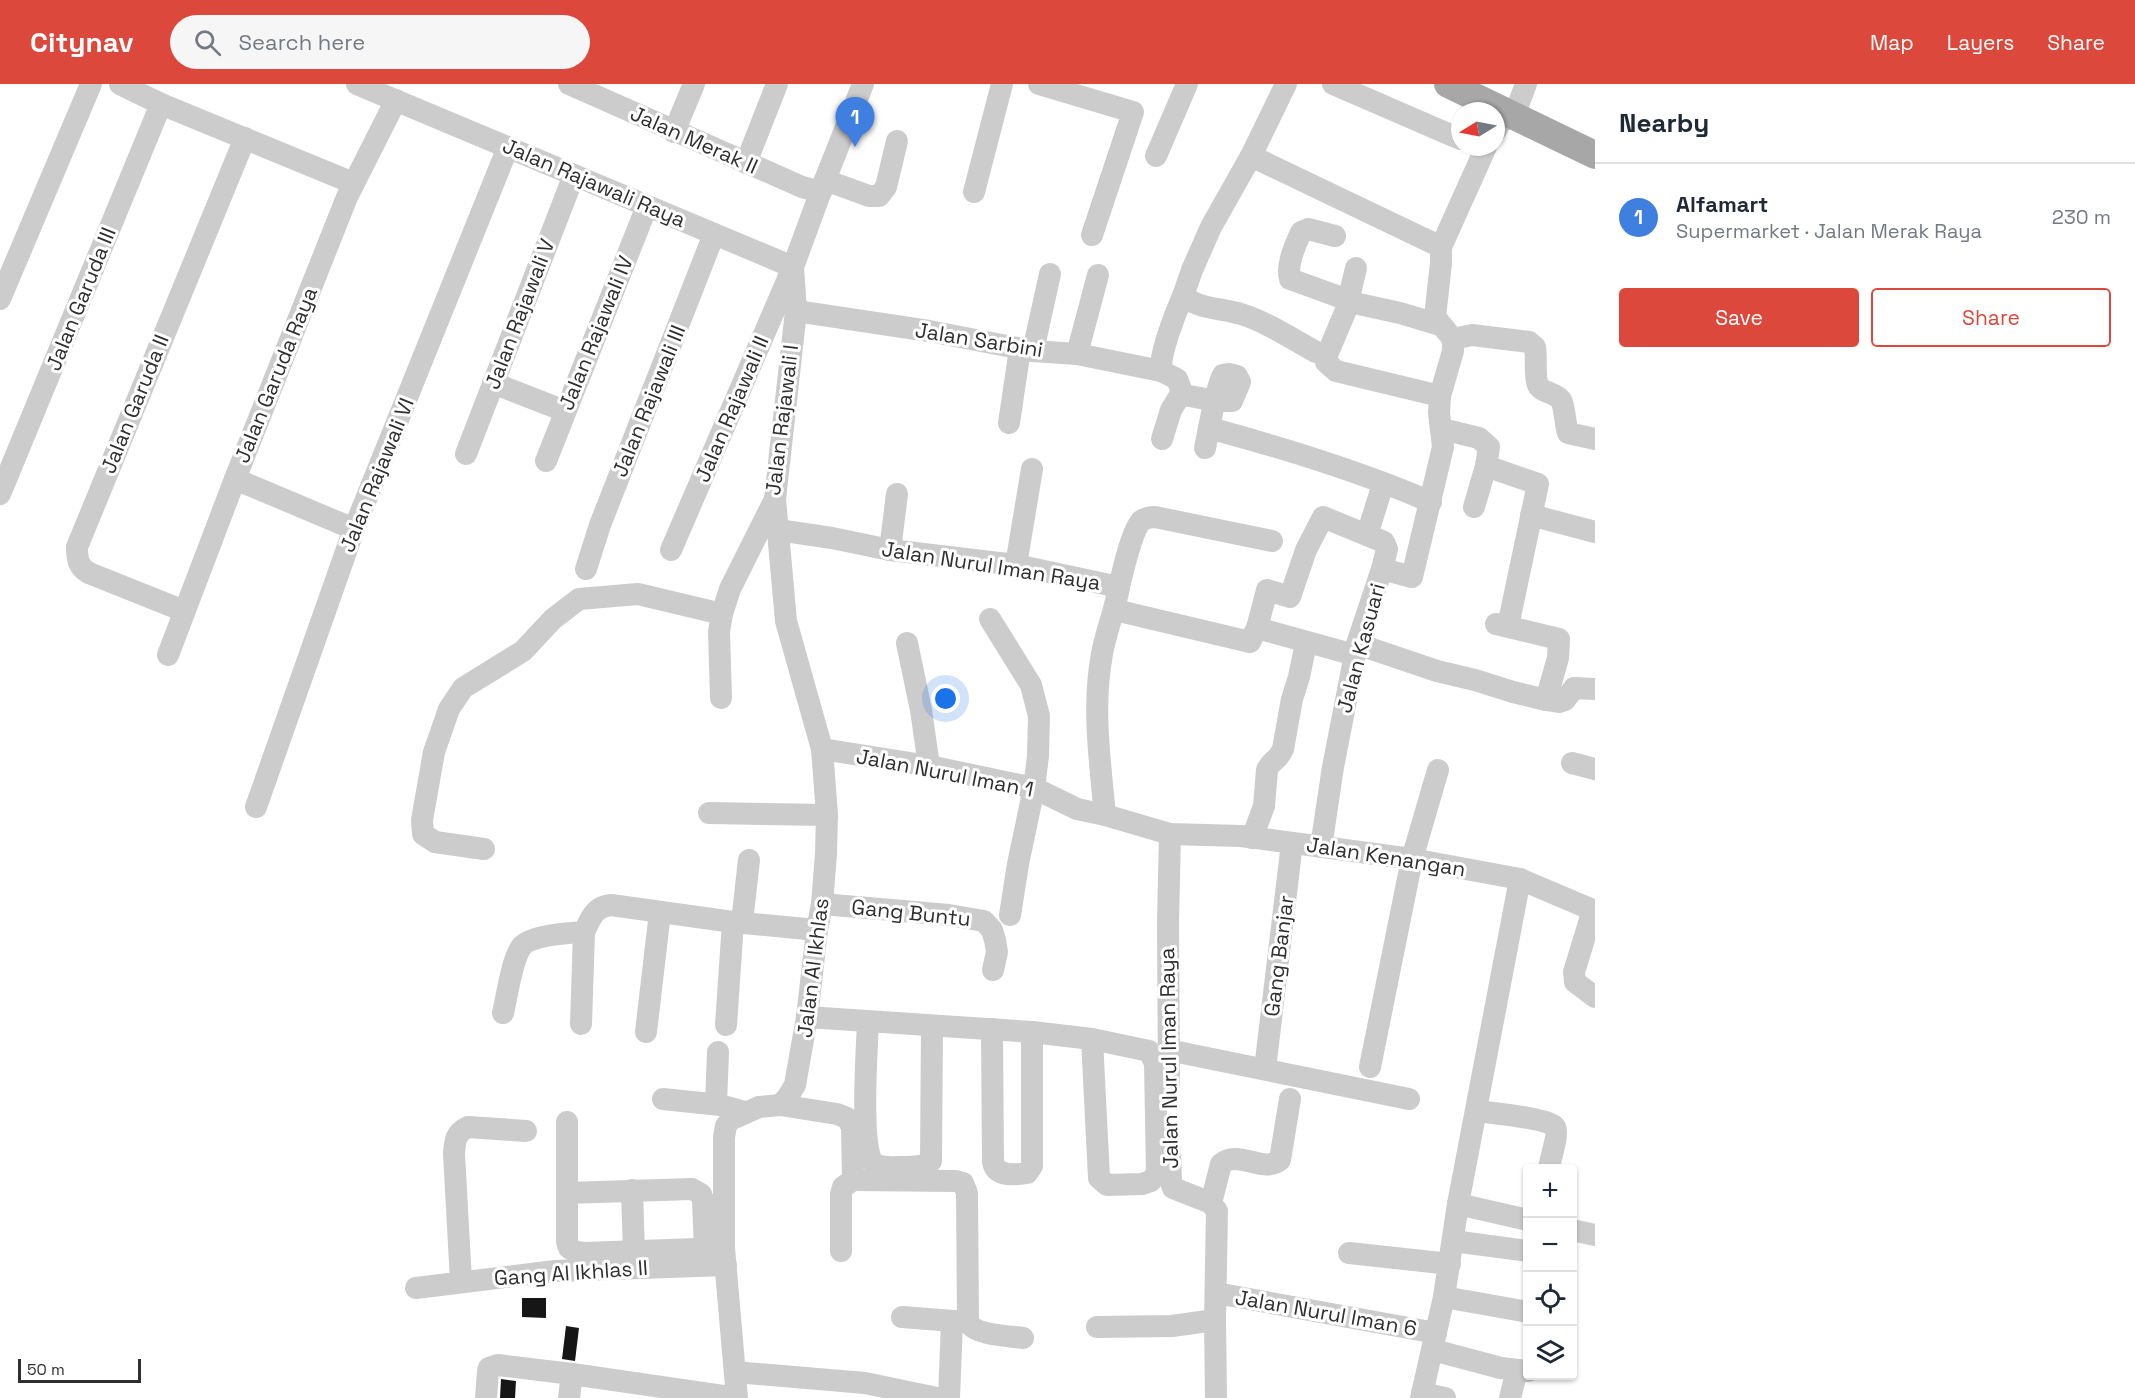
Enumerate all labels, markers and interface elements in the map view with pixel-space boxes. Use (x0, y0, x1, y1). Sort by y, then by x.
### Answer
search box (170, 15, 590, 69)
text: Citynav (30, 24, 134, 60)
icon: search (191, 26, 224, 59)
text: Search here (239, 28, 365, 56)
text: Map (1870, 29, 1914, 56)
text: Layers (1947, 29, 2014, 56)
text: Share (2047, 29, 2105, 56)
pin: 1 (836, 98, 874, 147)
street label: Jalan Merak II (626, 99, 762, 180)
north arrow (1451, 102, 1505, 156)
text: Nearby (1619, 106, 1709, 140)
street label: Jalan Rajawali Raya (499, 132, 690, 233)
text: Alfamart (1676, 190, 1768, 218)
text: 1 (1634, 204, 1643, 230)
text: 230 m (2052, 204, 2111, 230)
text: Supermarket · Jalan Merak Raya (1676, 218, 1982, 244)
street label: Jalan Garuda III (39, 223, 122, 375)
street label: Jalan Rajawali V (478, 235, 561, 393)
street label: Jalan Rajawali IV (552, 252, 639, 414)
street label: Jalan Garuda Raya (228, 283, 323, 467)
button: Save (1619, 288, 1859, 347)
button: Share (1871, 288, 2111, 347)
street label: Jalan Sarbini (913, 316, 1045, 363)
street label: Jalan Rajawali III (606, 321, 691, 481)
street label: Jalan Garuda II (94, 330, 175, 477)
street label: Jalan Rajawali II (689, 331, 775, 486)
street label: Jalan Rajawali I (759, 343, 804, 497)
street label: Jalan Rajawali VI (333, 394, 420, 556)
street label: Jalan Nurul Iman Raya (880, 535, 1102, 596)
street label: Jalan Kasuari (1330, 580, 1391, 716)
your location (931, 684, 960, 713)
street label: Jalan Nurul Iman 1 (854, 742, 1036, 803)
street label: Jalan Kenangan (1305, 831, 1467, 882)
street label: Gang Buntu (850, 893, 972, 932)
street label: Gang Banjar (1258, 894, 1299, 1018)
street label: Jalan Al Ikhlas (791, 897, 834, 1039)
street label: Jalan Nurul Iman Raya (1153, 947, 1184, 1169)
map controls (1523, 1164, 1577, 1380)
button: + (1523, 1164, 1577, 1218)
button: − (1523, 1218, 1577, 1272)
street label: Gang Al Ikhlas II (493, 1254, 649, 1291)
button: locate (1523, 1272, 1577, 1326)
street label: Jalan Nurul Iman 6 (1233, 1283, 1419, 1342)
button: layers (1523, 1326, 1577, 1380)
scale bar (18, 1356, 141, 1384)
text: 50 m (27, 1359, 65, 1380)

